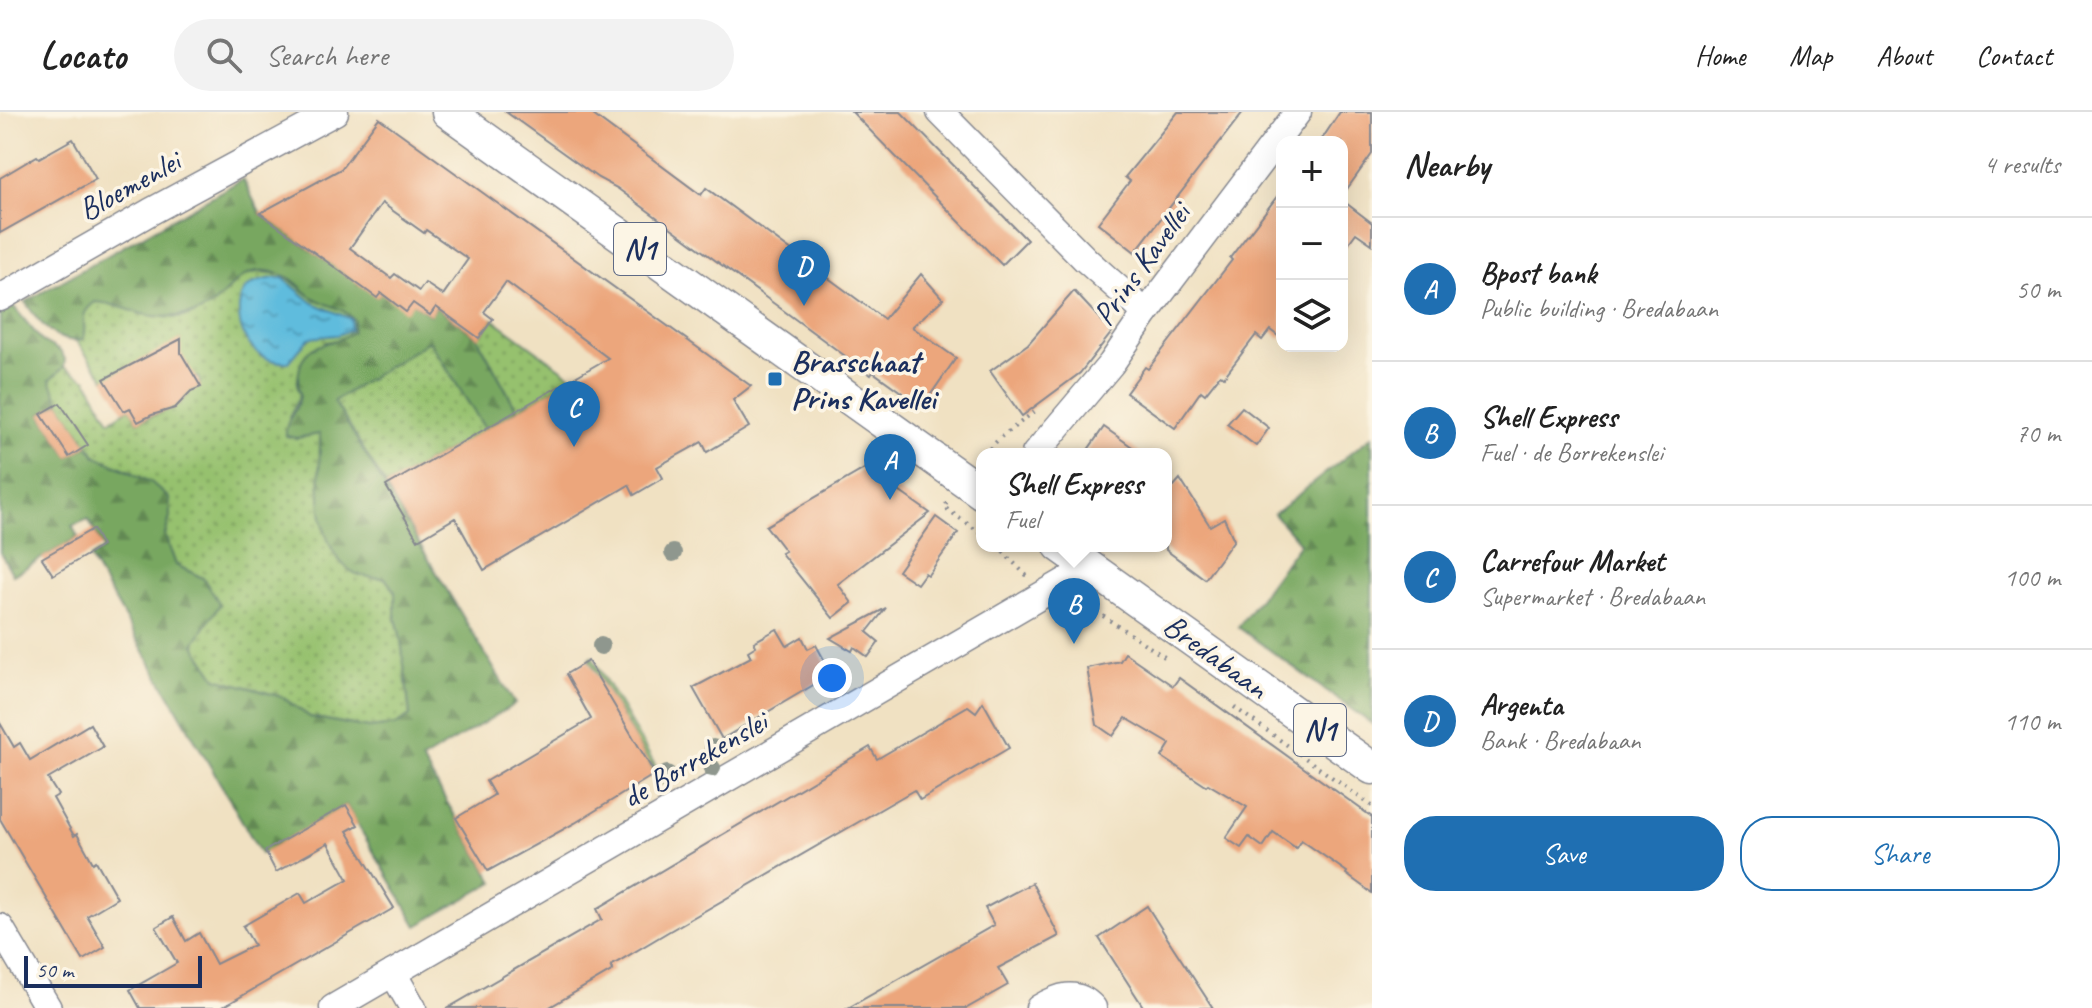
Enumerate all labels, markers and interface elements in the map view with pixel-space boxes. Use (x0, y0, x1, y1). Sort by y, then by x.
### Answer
search box (174, 19, 734, 91)
text: Locato (40, 32, 126, 79)
icon: search (202, 33, 246, 77)
text: Search here (266, 36, 388, 74)
text: Home (1695, 38, 1745, 73)
text: Map (1789, 38, 1832, 73)
text: About (1876, 38, 1932, 73)
text: Contact (1976, 38, 2052, 73)
map controls (1276, 136, 1348, 352)
button: + (1276, 136, 1348, 208)
street label: Bloemenlei (71, 139, 191, 230)
text: Nearby (1404, 143, 1490, 186)
text: 4 results (1984, 148, 2060, 181)
street label: Prins Kavellei (1083, 192, 1202, 334)
button: − (1276, 208, 1348, 280)
road number: N1 (614, 223, 666, 275)
pin: D (778, 240, 830, 306)
text: Bpost bank (1480, 254, 1596, 292)
text: A (1423, 273, 1437, 306)
text: 50 m (2016, 273, 2060, 306)
button: layers (1276, 280, 1348, 352)
text: Public building · Bredabaan (1480, 292, 1718, 325)
place label: Brasschaat Prins Kavellei (791, 341, 939, 419)
marker: Brasschaat Prins Kavellei (766, 370, 784, 388)
pin: C (548, 381, 600, 447)
text: Shell Express (1480, 398, 1617, 436)
text: B (1423, 417, 1437, 450)
text: 70 m (2016, 417, 2060, 450)
pin: A (864, 434, 916, 500)
text: Fuel · de Borrekenslei (1480, 436, 1663, 469)
popup (976, 448, 1172, 552)
text: Shell Express (1005, 465, 1143, 503)
text: Fuel (1005, 503, 1039, 536)
text: Carrefour Market (1480, 542, 1664, 580)
text: C (1424, 561, 1436, 594)
text: 100 m (2004, 561, 2060, 594)
pin: B (1048, 578, 1100, 644)
text: Supermarket · Bredabaan (1480, 580, 1705, 613)
street label: Bredabaan (1155, 605, 1277, 709)
your location (812, 658, 852, 698)
text: Argenta (1480, 686, 1563, 724)
street label: de Borrekenslei (614, 699, 778, 818)
road number: N1 (1294, 704, 1346, 756)
text: D (1422, 705, 1438, 738)
text: 110 m (2004, 705, 2060, 738)
text: Bank · Bredabaan (1480, 724, 1641, 757)
button: Save (1404, 816, 1724, 891)
button: Share (1740, 816, 2060, 891)
scale bar (24, 952, 202, 988)
text: 50 m (36, 956, 73, 984)

